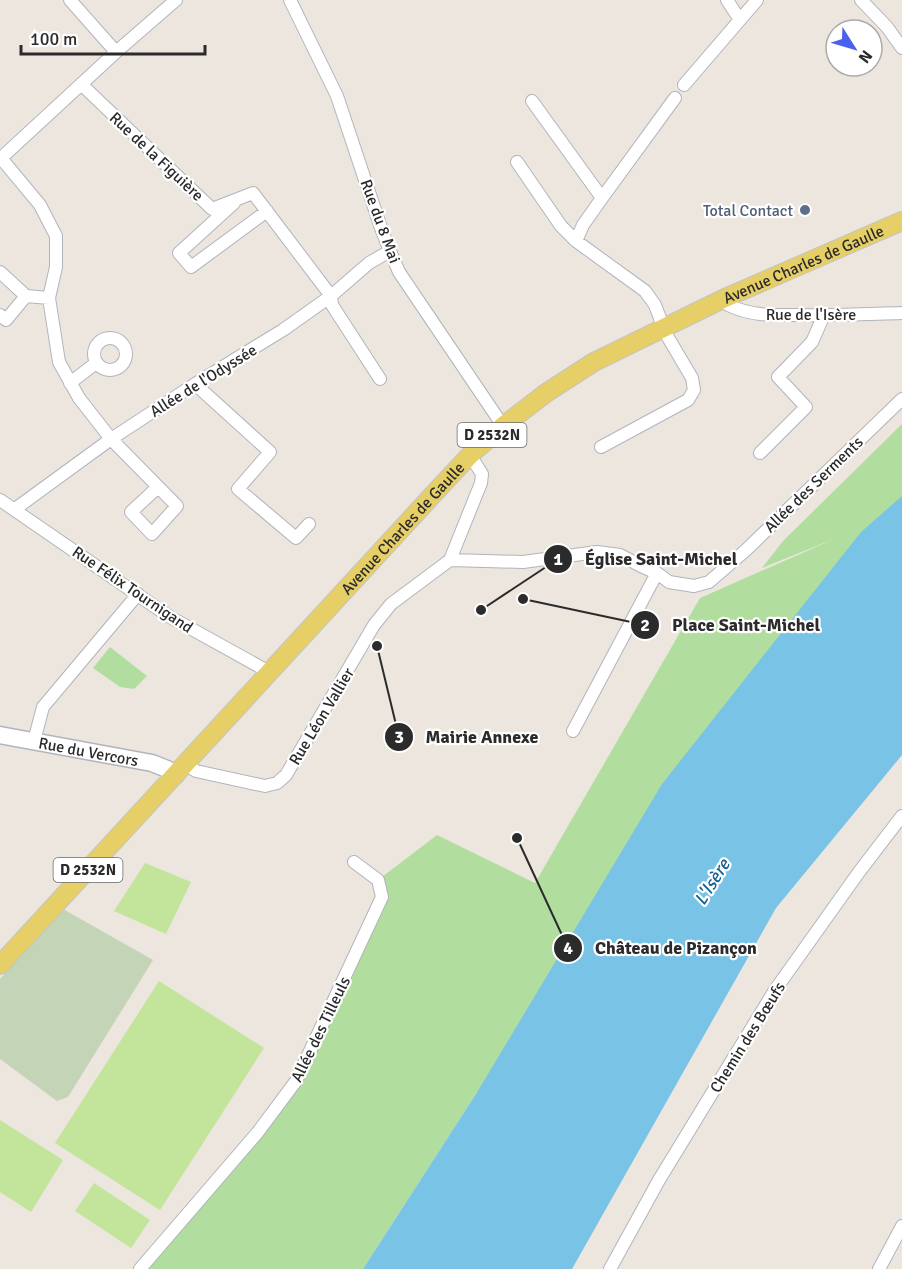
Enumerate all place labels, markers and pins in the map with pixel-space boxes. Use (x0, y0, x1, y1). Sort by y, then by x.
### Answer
place label: Total Contact (703, 201, 793, 221)
marker: Total Contact (798, 203, 812, 217)
callout: Église Saint-Michel (543, 541, 750, 577)
callout: Place Saint-Michel (630, 607, 832, 643)
callout: Mairie Annexe (384, 719, 551, 755)
callout: Château de Pizançon (553, 930, 769, 966)

